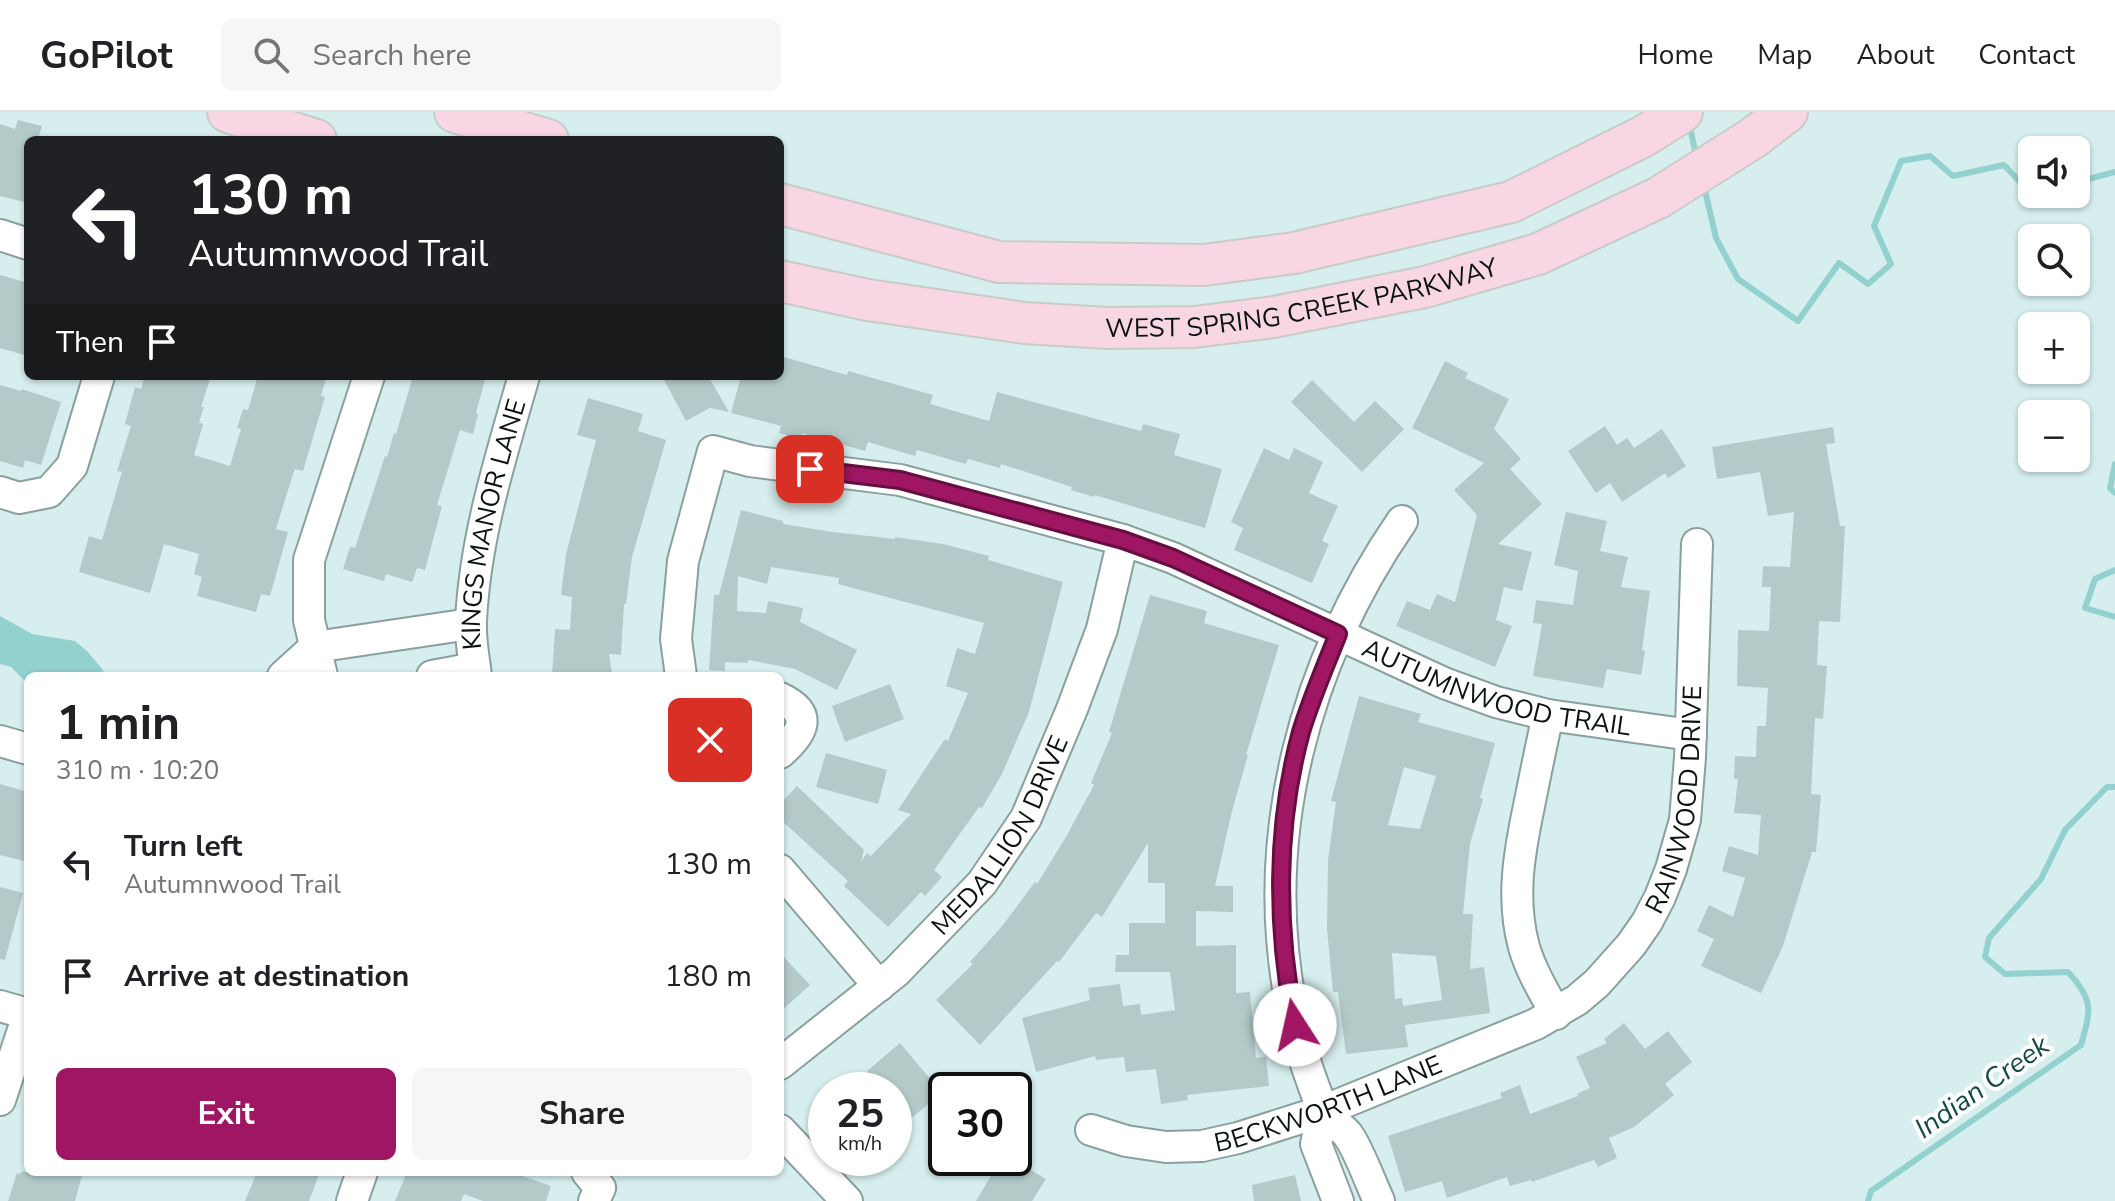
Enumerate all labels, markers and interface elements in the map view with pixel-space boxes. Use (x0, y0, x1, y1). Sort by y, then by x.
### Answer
search box (221, 19, 781, 91)
text: GoPilot (40, 30, 173, 81)
icon: search (249, 33, 293, 77)
text: Search here (313, 35, 472, 76)
text: Home (1638, 36, 1713, 74)
text: Map (1757, 36, 1812, 74)
text: About (1856, 36, 1934, 74)
text: Contact (1978, 36, 2075, 74)
map controls (2018, 136, 2090, 472)
button: sound (2018, 136, 2090, 208)
text: 130 m (188, 157, 353, 234)
icon: left (56, 168, 160, 272)
button: search (2018, 224, 2090, 296)
text: Autumnwood Trail (188, 230, 488, 279)
street label: WEST SPRING CREEK PARKWAY (1105, 249, 1502, 346)
button: + (2018, 312, 2090, 384)
icon: arrive (140, 320, 184, 364)
text: Then (56, 322, 124, 363)
street label: KINGS MANOR LANE (453, 395, 534, 652)
button: − (2018, 400, 2090, 472)
pin (776, 435, 844, 503)
icon: arrive (788, 447, 832, 491)
street label: AUTUMNWOOD TRAIL (1357, 630, 1633, 744)
street label: RAINWOOD DRIVE (1637, 685, 1710, 920)
text: 1 min (56, 690, 180, 756)
button: close (668, 698, 752, 782)
street label: MEDALLION DRIVE (923, 730, 1076, 943)
text: 310 m · 10:20 (56, 753, 219, 788)
text: Turn left (124, 826, 242, 867)
icon: left (56, 842, 100, 886)
text: 130 m (665, 844, 752, 885)
text: Autumnwood Trail (124, 867, 341, 902)
icon: arrive (56, 954, 100, 998)
text: Arrive at destination (124, 956, 409, 997)
text: 180 m (665, 956, 752, 997)
position arrow (1253, 983, 1337, 1067)
water label: Indian Creek (1907, 1026, 2058, 1147)
street label: BECKWORTH LANE (1211, 1047, 1447, 1160)
button: Exit (56, 1068, 396, 1160)
button: Share (412, 1068, 752, 1160)
speed limit sign: 30 (928, 1072, 1032, 1176)
text: 25 (836, 1087, 884, 1141)
text: km/h (838, 1130, 882, 1157)

